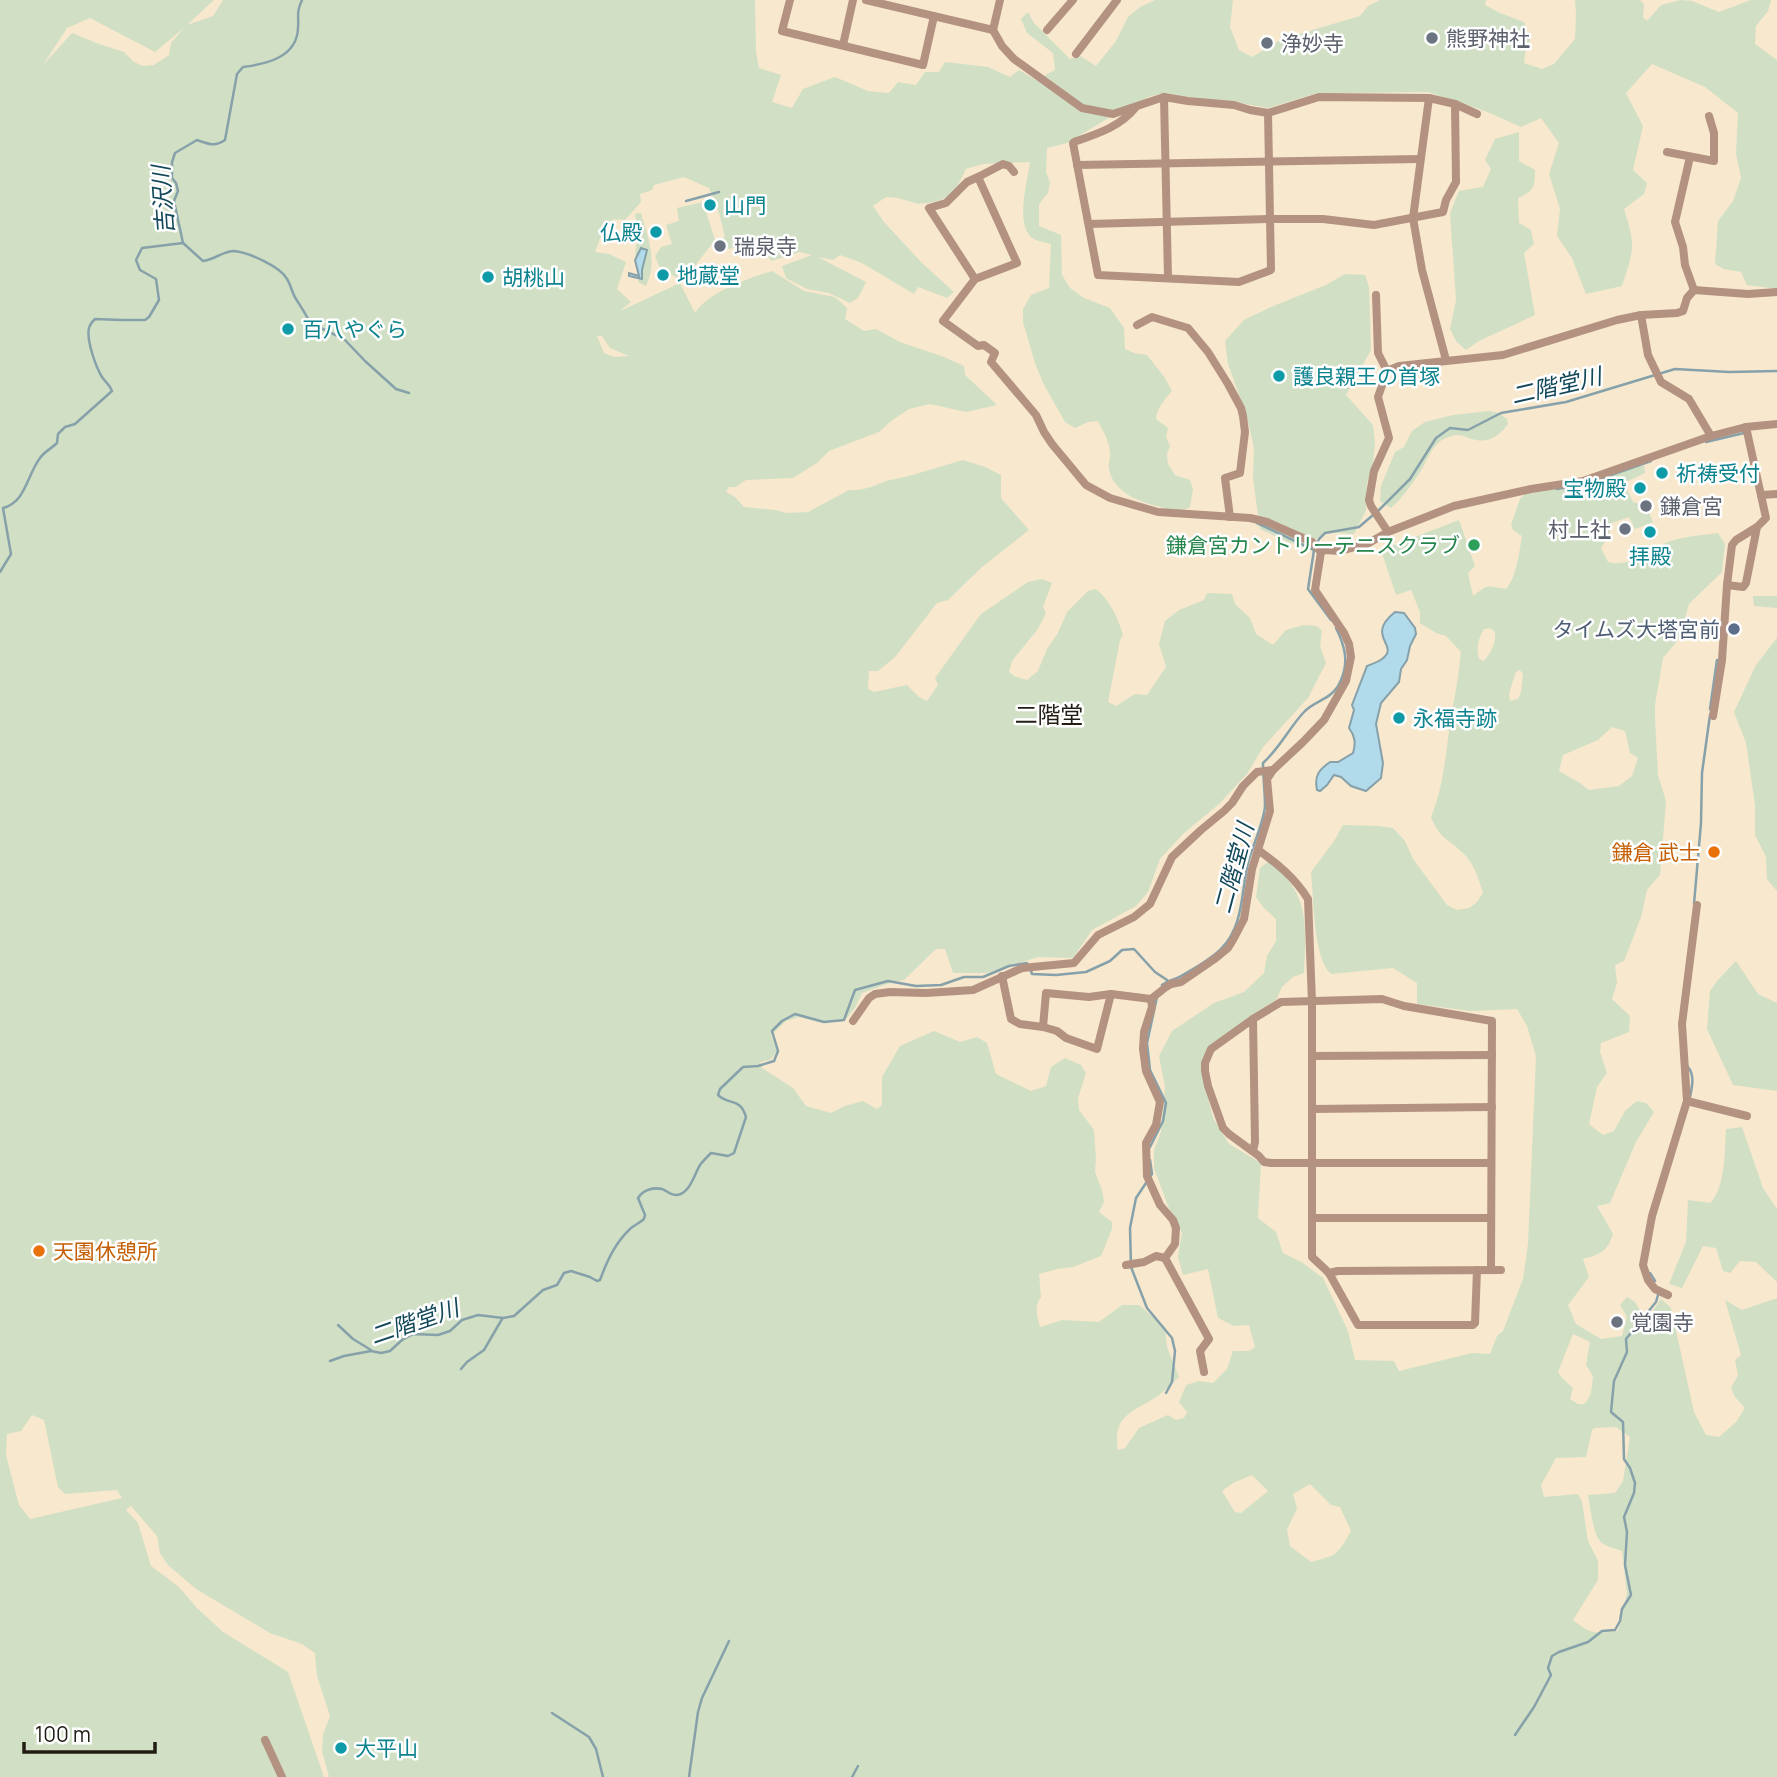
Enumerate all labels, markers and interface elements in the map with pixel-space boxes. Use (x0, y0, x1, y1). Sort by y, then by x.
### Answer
place label: 熊野神社 (1446, 24, 1530, 52)
place label: 浄妙寺 (1281, 29, 1344, 57)
marker: 熊野神社 (1424, 30, 1440, 46)
marker: 浄妙寺 (1259, 35, 1275, 51)
water label: 吉沢川 (143, 161, 180, 236)
place label: 山門 (724, 191, 766, 219)
marker: 山門 (702, 197, 718, 213)
place label: 仏殿 (600, 218, 642, 246)
marker: 仏殿 (648, 224, 664, 240)
place label: 瑞泉寺 (734, 232, 797, 260)
marker: 瑞泉寺 (712, 238, 728, 254)
place label: 地蔵堂 (677, 261, 740, 289)
place label: 胡桃山 (502, 263, 565, 291)
marker: 地蔵堂 (655, 267, 671, 283)
marker: 胡桃山 (480, 269, 496, 285)
place label: 百八やぐら (302, 315, 407, 343)
marker: 百八やぐら (280, 321, 296, 337)
water label: 二階堂川 (1508, 358, 1607, 411)
place label: 護良親王の首塚 (1293, 362, 1440, 390)
marker: 護良親王の首塚 (1271, 368, 1287, 384)
place label: 祈祷受付 (1676, 459, 1760, 487)
marker: 祈祷受付 (1654, 465, 1670, 481)
place label: 宝物殿 (1563, 474, 1626, 502)
marker: 宝物殿 (1632, 480, 1648, 496)
place label: 鎌倉宮 (1660, 492, 1723, 520)
marker: 鎌倉宮 (1638, 498, 1654, 514)
place label: 村上社 (1548, 515, 1611, 543)
marker: 村上社 (1617, 521, 1633, 537)
marker: 拝殿 (1642, 524, 1658, 540)
place label: 鎌倉宮カントリーテニスクラブ (1166, 531, 1460, 559)
marker: 鎌倉宮カントリーテニスクラブ (1466, 537, 1482, 553)
place label: 拝殿 (1629, 542, 1671, 570)
place label: タイムズ大塔宮前 (1552, 615, 1720, 643)
marker: タイムズ大塔宮前 (1726, 621, 1742, 637)
district label: 二階堂 (1015, 698, 1084, 730)
place label: 永福寺跡 (1413, 704, 1497, 732)
marker: 永福寺跡 (1391, 710, 1407, 726)
water label: 二階堂川 (1206, 817, 1261, 917)
place label: 鎌倉 武士 (1612, 838, 1700, 866)
marker: 鎌倉 武士 (1706, 844, 1722, 860)
place label: 天園休憩所 (53, 1237, 158, 1265)
marker: 天園休憩所 (31, 1243, 47, 1259)
water label: 二階堂川 (365, 1290, 466, 1351)
place label: 覚園寺 (1631, 1308, 1694, 1336)
marker: 覚園寺 (1609, 1314, 1625, 1330)
scale bar (24, 1710, 156, 1754)
text: 100 m (35, 1720, 91, 1748)
place label: 大平山 (355, 1734, 418, 1762)
marker: 大平山 (333, 1740, 349, 1756)

